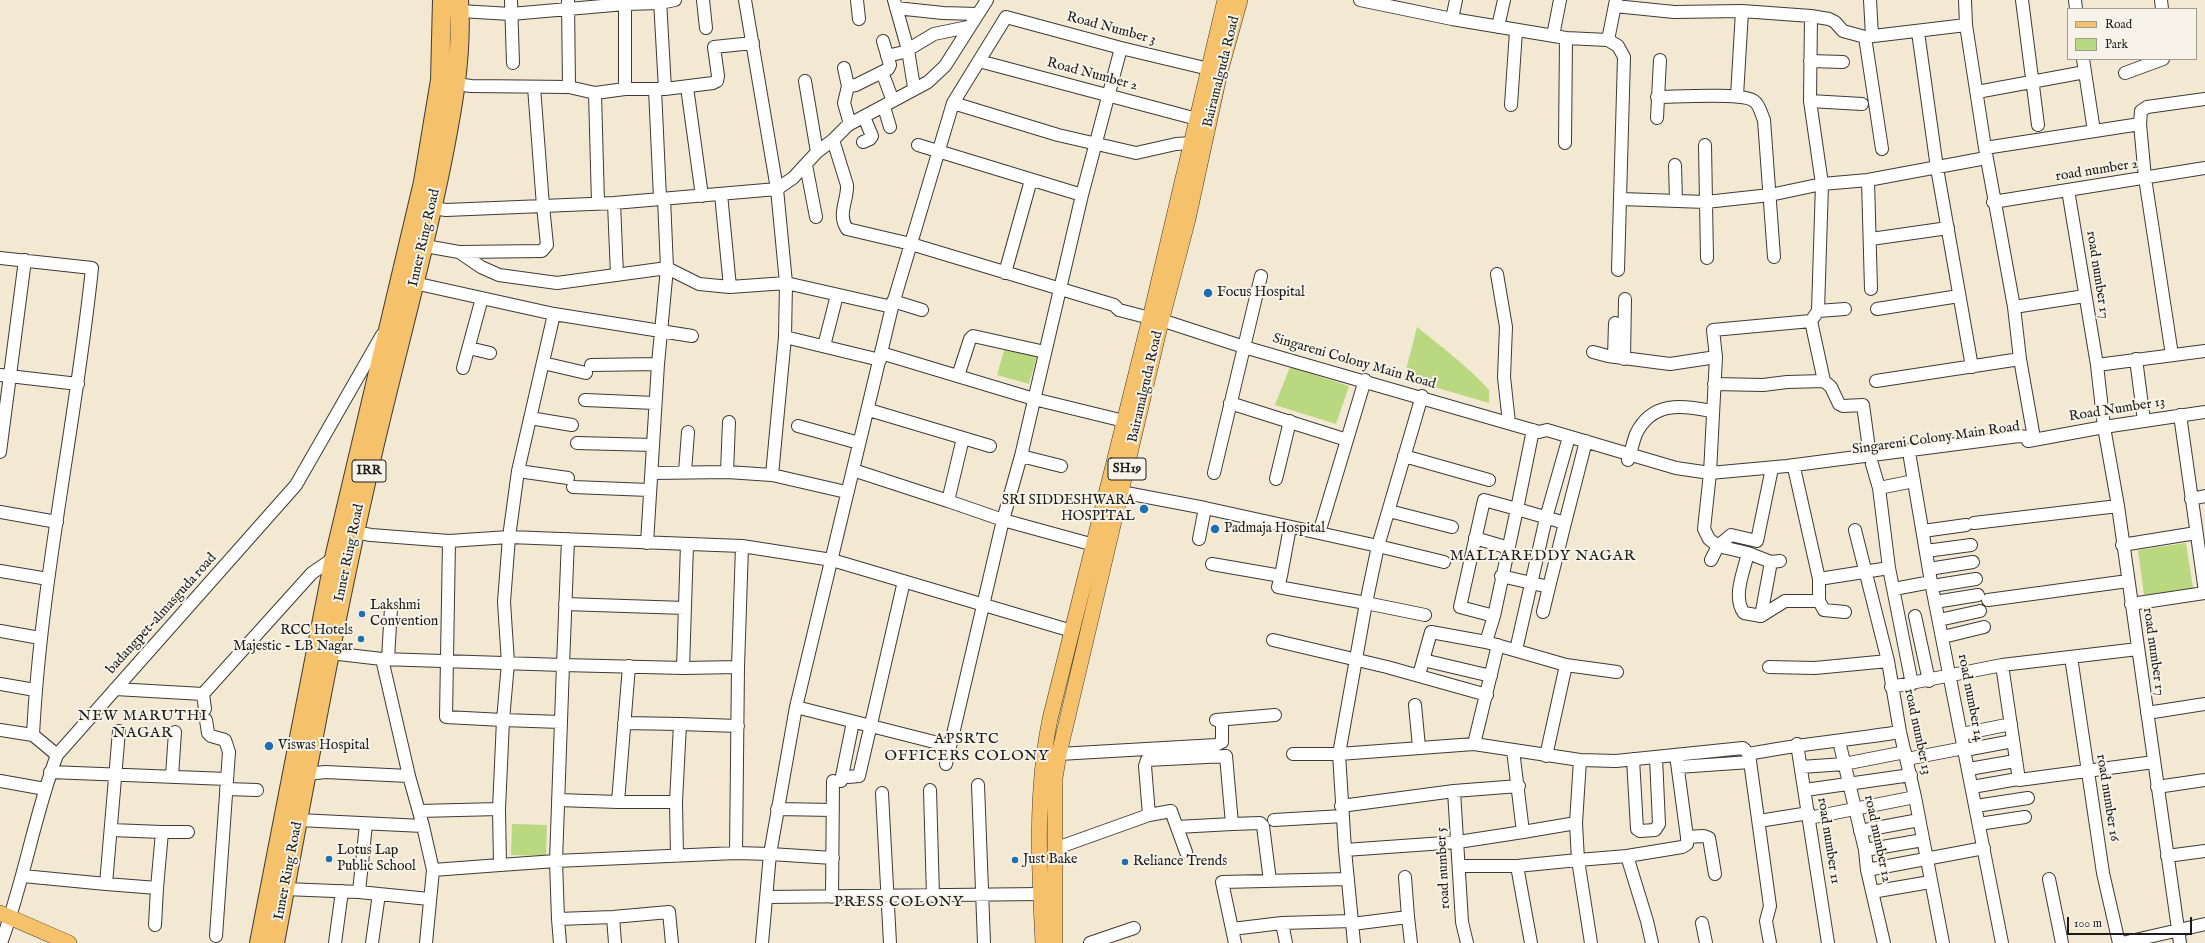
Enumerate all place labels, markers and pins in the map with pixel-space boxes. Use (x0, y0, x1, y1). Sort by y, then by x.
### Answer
place label: Focus Hospital (1217, 285, 1305, 301)
marker: Focus Hospital (1202, 287, 1214, 299)
place label: SRI SIDDESHWARA HOSPITAL (1002, 493, 1135, 526)
marker: SRI SIDDESHWARA HOSPITAL (1138, 503, 1150, 515)
place label: Padmaja Hospital (1224, 521, 1325, 537)
marker: Padmaja Hospital (1209, 523, 1221, 535)
place label: Lakshmi Convention (370, 598, 438, 630)
marker: Lakshmi Convention (357, 609, 367, 619)
place label: RCC Hotels Majestic - LB Nagar (233, 623, 353, 656)
marker: RCC Hotels Majestic - LB Nagar (356, 634, 366, 644)
place label: Viswas Hospital (278, 738, 369, 754)
marker: Viswas Hospital (263, 740, 275, 752)
place label: Lotus Lap Public School (337, 843, 416, 876)
place label: Just Bake (1023, 852, 1078, 868)
marker: Lotus Lap Public School (324, 854, 334, 864)
place label: Reliance Trends (1133, 854, 1227, 870)
marker: Just Bake (1010, 855, 1020, 865)
marker: Reliance Trends (1120, 857, 1130, 867)

